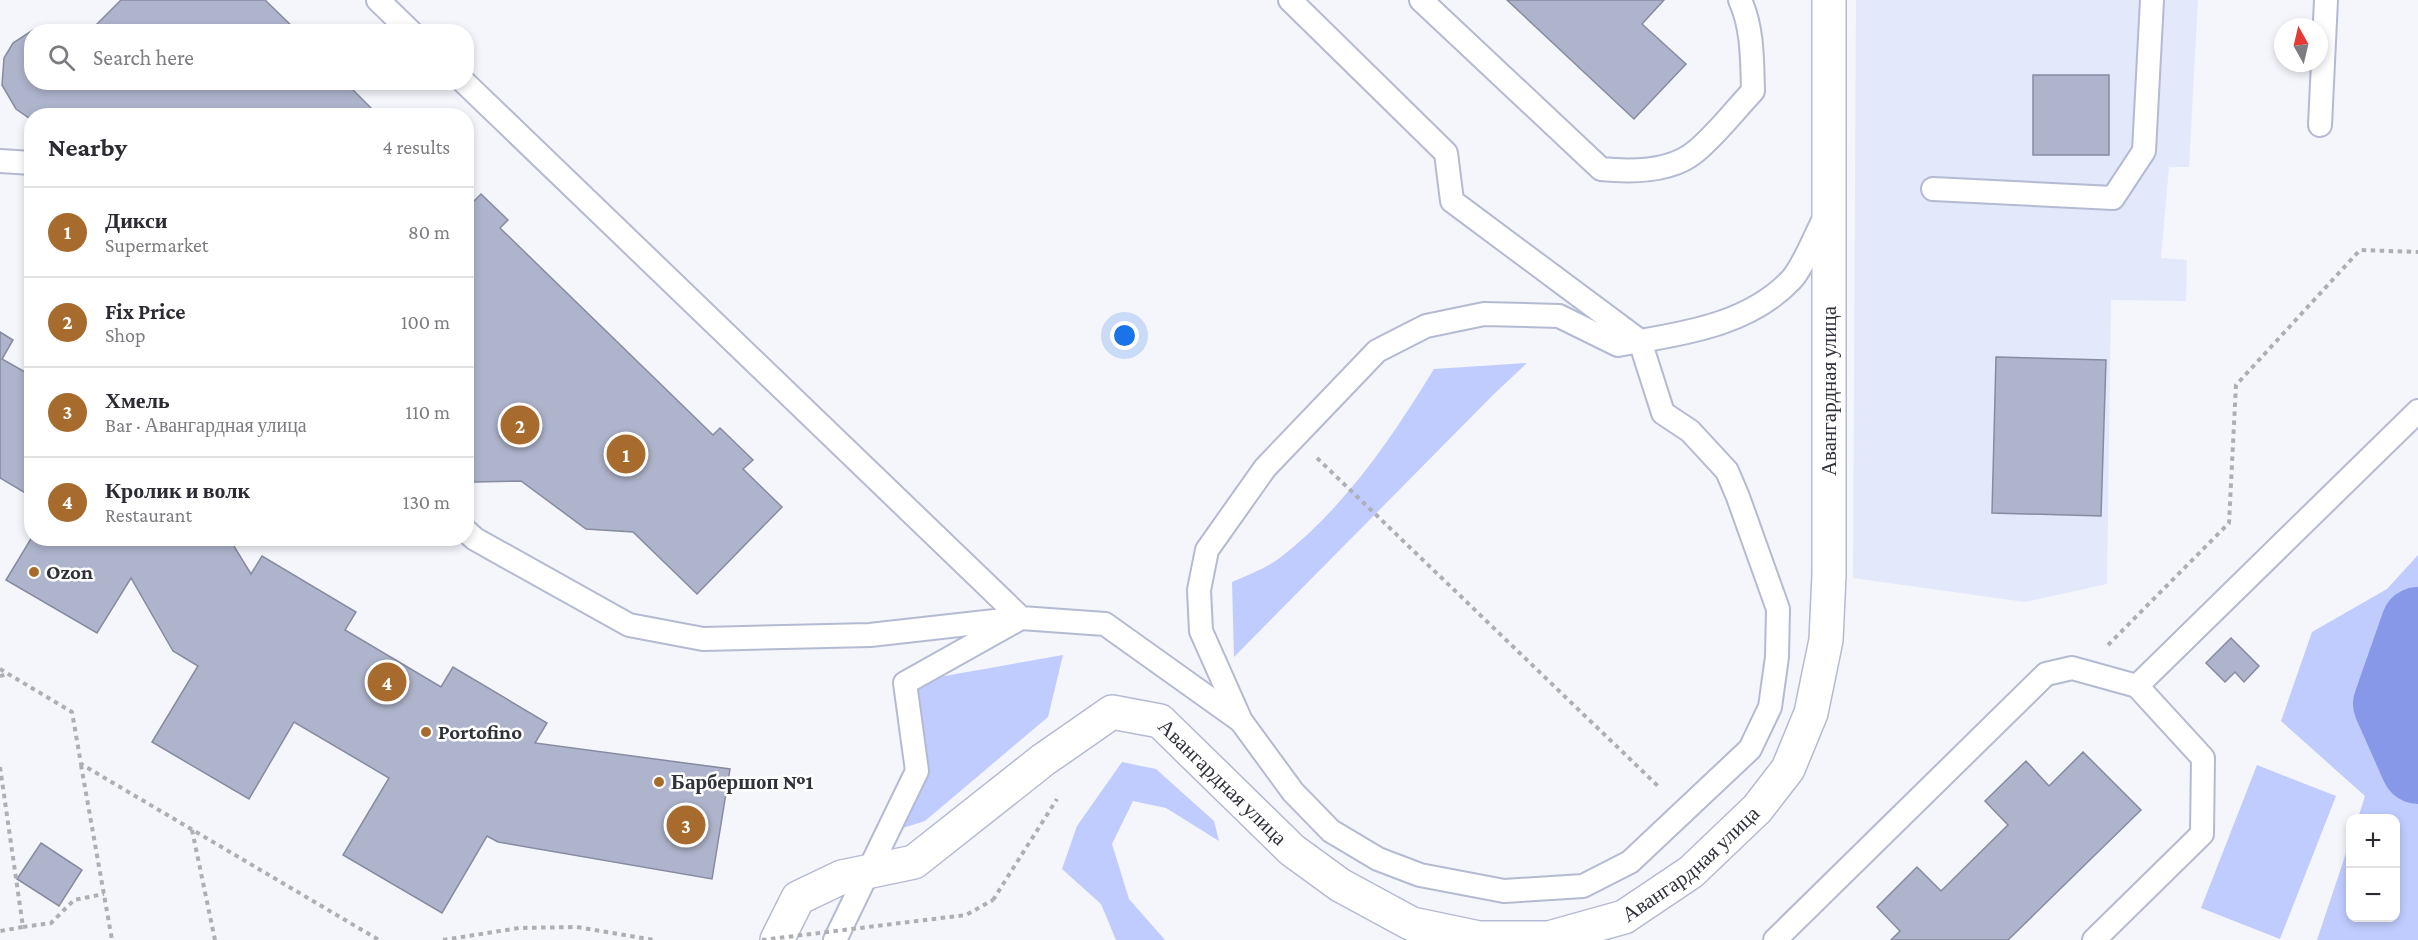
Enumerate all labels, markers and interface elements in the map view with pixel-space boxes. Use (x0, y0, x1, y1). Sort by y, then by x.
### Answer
north arrow (2274, 18, 2328, 72)
search box (24, 24, 474, 90)
icon: search (45, 41, 78, 74)
text: Search here (93, 45, 194, 70)
text: Nearby (48, 133, 127, 162)
text: 4 results (383, 136, 450, 158)
text: Дикси (105, 208, 167, 233)
text: 1 (64, 221, 71, 243)
text: 80 m (408, 221, 450, 243)
text: Supermarket (105, 234, 208, 256)
text: Fix Price (105, 299, 185, 324)
street label: Авангардная улица (1817, 305, 1841, 476)
text: 2 (62, 311, 73, 333)
text: 100 m (401, 311, 450, 333)
your location (1110, 321, 1139, 350)
text: Shop (105, 324, 146, 346)
text: Хмель (105, 388, 170, 413)
text: 3 (63, 401, 72, 423)
text: 110 m (406, 401, 450, 423)
pin: 2 (500, 402, 540, 448)
text: Bar · Авангардная улица (105, 414, 307, 436)
pin: 1 (606, 432, 646, 476)
text: Кролик и волк (105, 478, 250, 503)
text: 4 (62, 491, 73, 513)
text: 130 m (403, 491, 450, 513)
text: Restaurant (105, 504, 192, 526)
place label: Ozon (46, 560, 93, 584)
marker: Ozon (27, 565, 41, 579)
pin: 4 (368, 660, 406, 704)
street label: Авангардная улица (1153, 714, 1292, 851)
place label: Portofino (438, 720, 522, 744)
marker: Portofino (419, 725, 433, 739)
place label: Барбершоп №1 (671, 770, 813, 794)
marker: Барбершоп №1 (652, 775, 666, 789)
street label: Авангардная улица (1617, 801, 1765, 927)
pin: 3 (666, 802, 706, 848)
map controls (2346, 814, 2400, 922)
button: + (2346, 814, 2400, 868)
button: − (2346, 868, 2400, 922)

